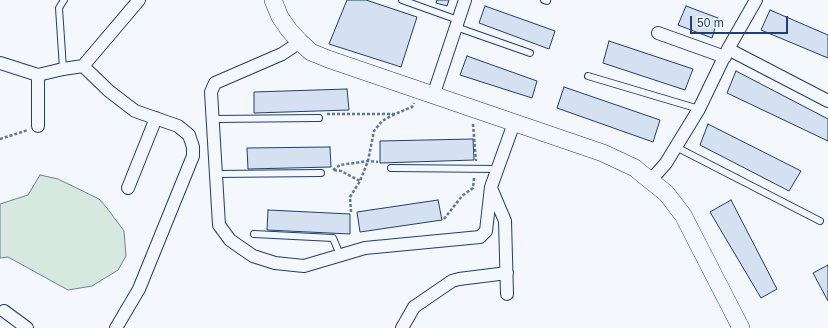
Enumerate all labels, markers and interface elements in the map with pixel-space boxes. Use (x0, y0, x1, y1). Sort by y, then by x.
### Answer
scale bar (692, 8, 790, 34)
text: 50 m (697, 16, 724, 30)

